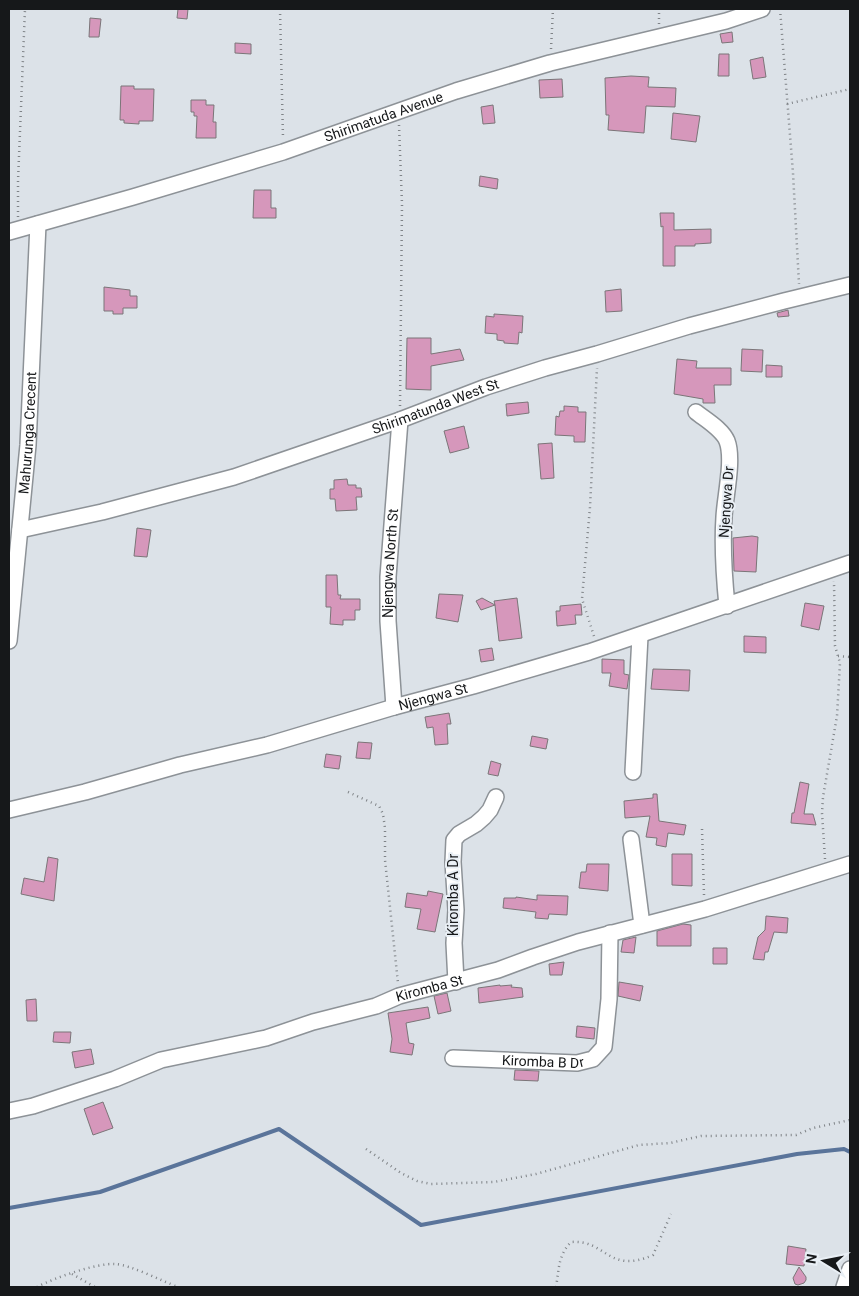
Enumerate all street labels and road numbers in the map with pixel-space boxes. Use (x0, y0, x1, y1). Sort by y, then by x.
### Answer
street label: Shirimatuda Avenue (322, 88, 445, 145)
street label: Mahurunga Crecent (15, 371, 39, 495)
street label: Shirimatunda West St (370, 375, 501, 437)
street label: Njengwa Dr (716, 465, 737, 538)
street label: Njengwa North St (380, 507, 401, 618)
street label: Njengwa St (397, 680, 470, 713)
street label: Kiromba A Dr (445, 853, 461, 936)
street label: Kiromba St (394, 971, 465, 1005)
street label: Kiromba B Dr (502, 1052, 586, 1071)

